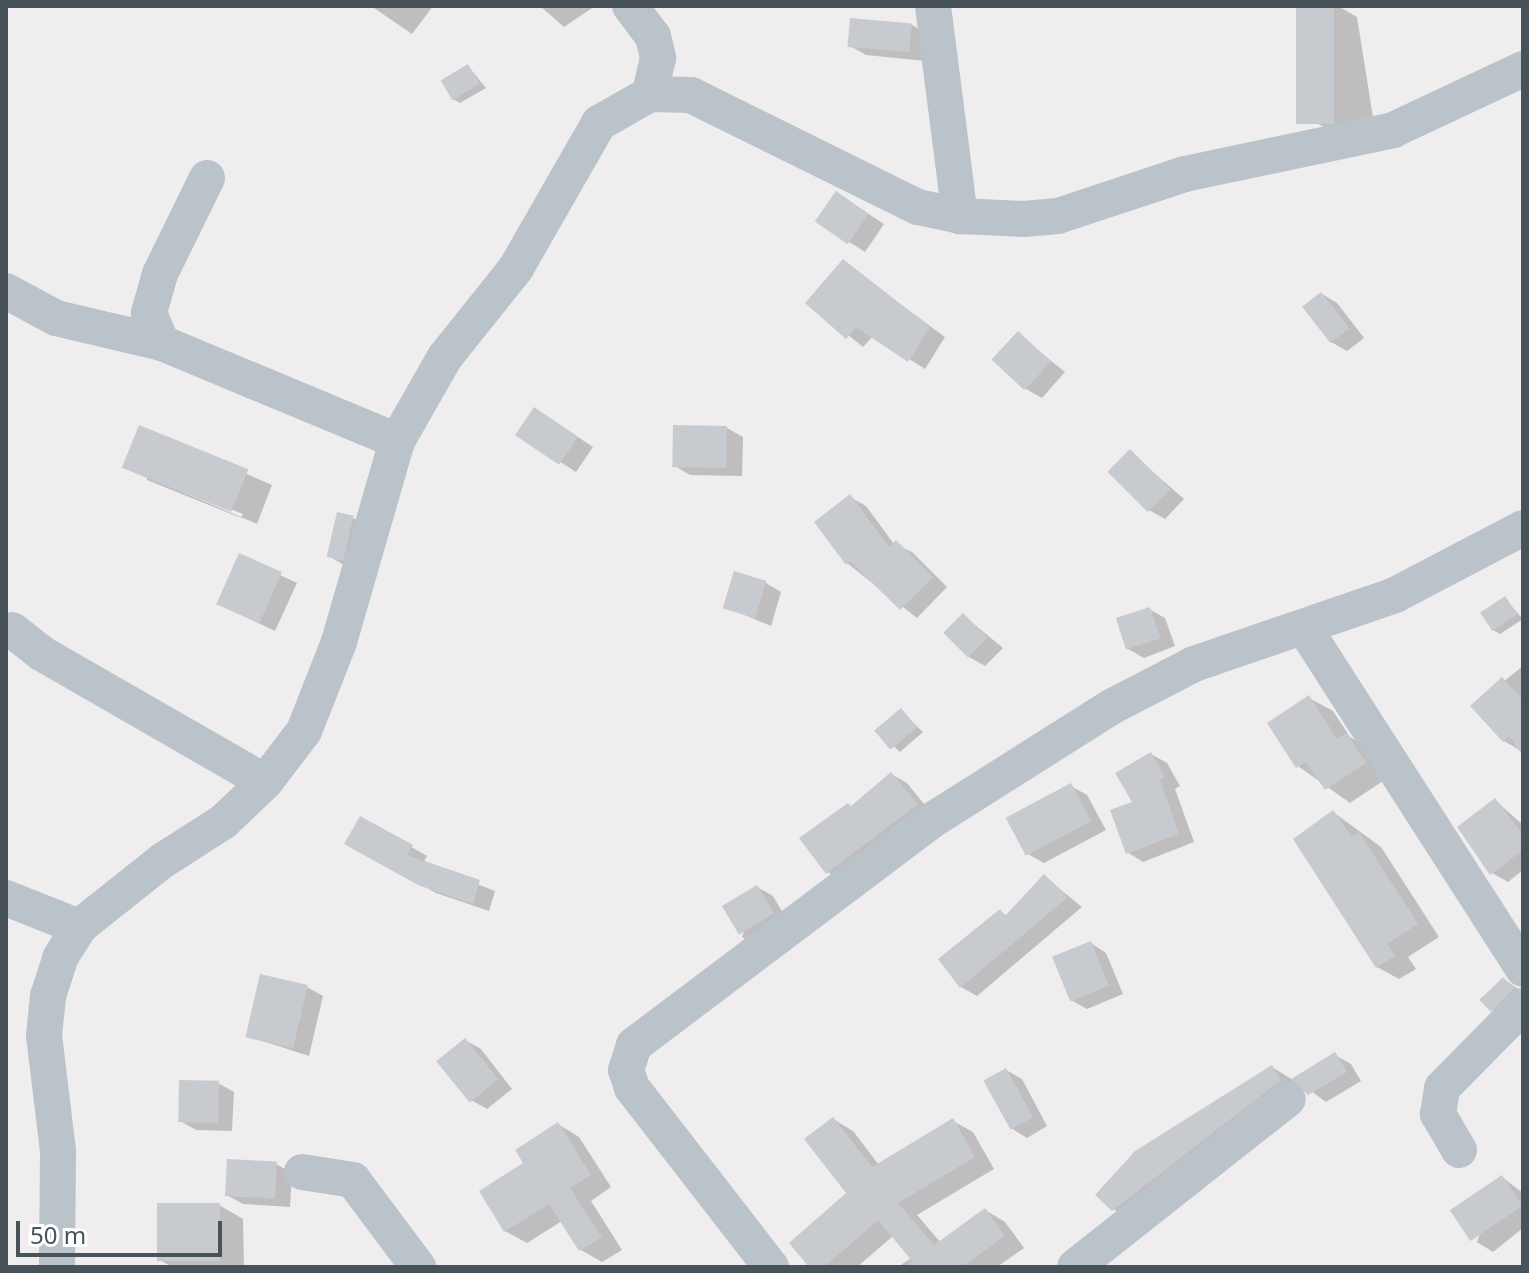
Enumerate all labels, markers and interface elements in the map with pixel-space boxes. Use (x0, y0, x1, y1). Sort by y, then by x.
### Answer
scale bar (20, 1205, 226, 1255)
text: 50 m (30, 1218, 86, 1251)

